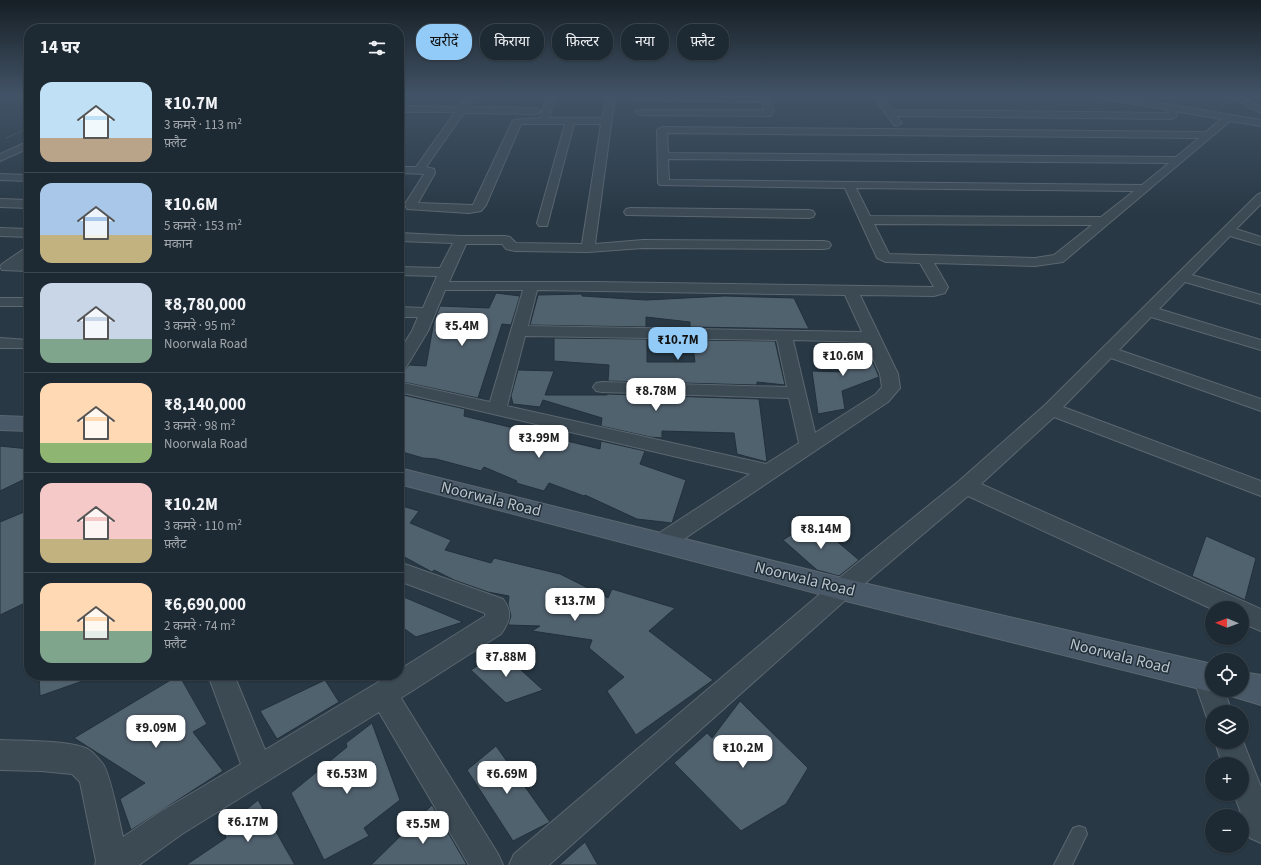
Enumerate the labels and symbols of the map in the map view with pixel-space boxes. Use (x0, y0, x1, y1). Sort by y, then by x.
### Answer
pin: ₹5.4M (434, 313, 490, 347)
pin: ₹10.7M (645, 327, 711, 361)
pin: ₹10.6M (810, 343, 876, 377)
pin: ₹8.78M (623, 378, 689, 412)
pin: ₹3.99M (506, 425, 572, 459)
street label: Noorwala Road (439, 476, 543, 522)
pin: ₹8.14M (788, 516, 854, 550)
street label: Noorwala Road (753, 556, 857, 602)
pin: ₹13.7M (542, 588, 608, 622)
north arrow (1205, 601, 1249, 645)
street label: Noorwala Road (1068, 633, 1172, 679)
pin: ₹7.88M (473, 644, 539, 678)
pin: ₹9.09M (123, 715, 189, 749)
pin: ₹10.2M (710, 735, 776, 769)
pin: ₹6.53M (314, 761, 380, 795)
pin: ₹6.69M (474, 761, 540, 795)
pin: ₹6.17M (215, 809, 281, 843)
pin: ₹5.5M (395, 811, 451, 845)

